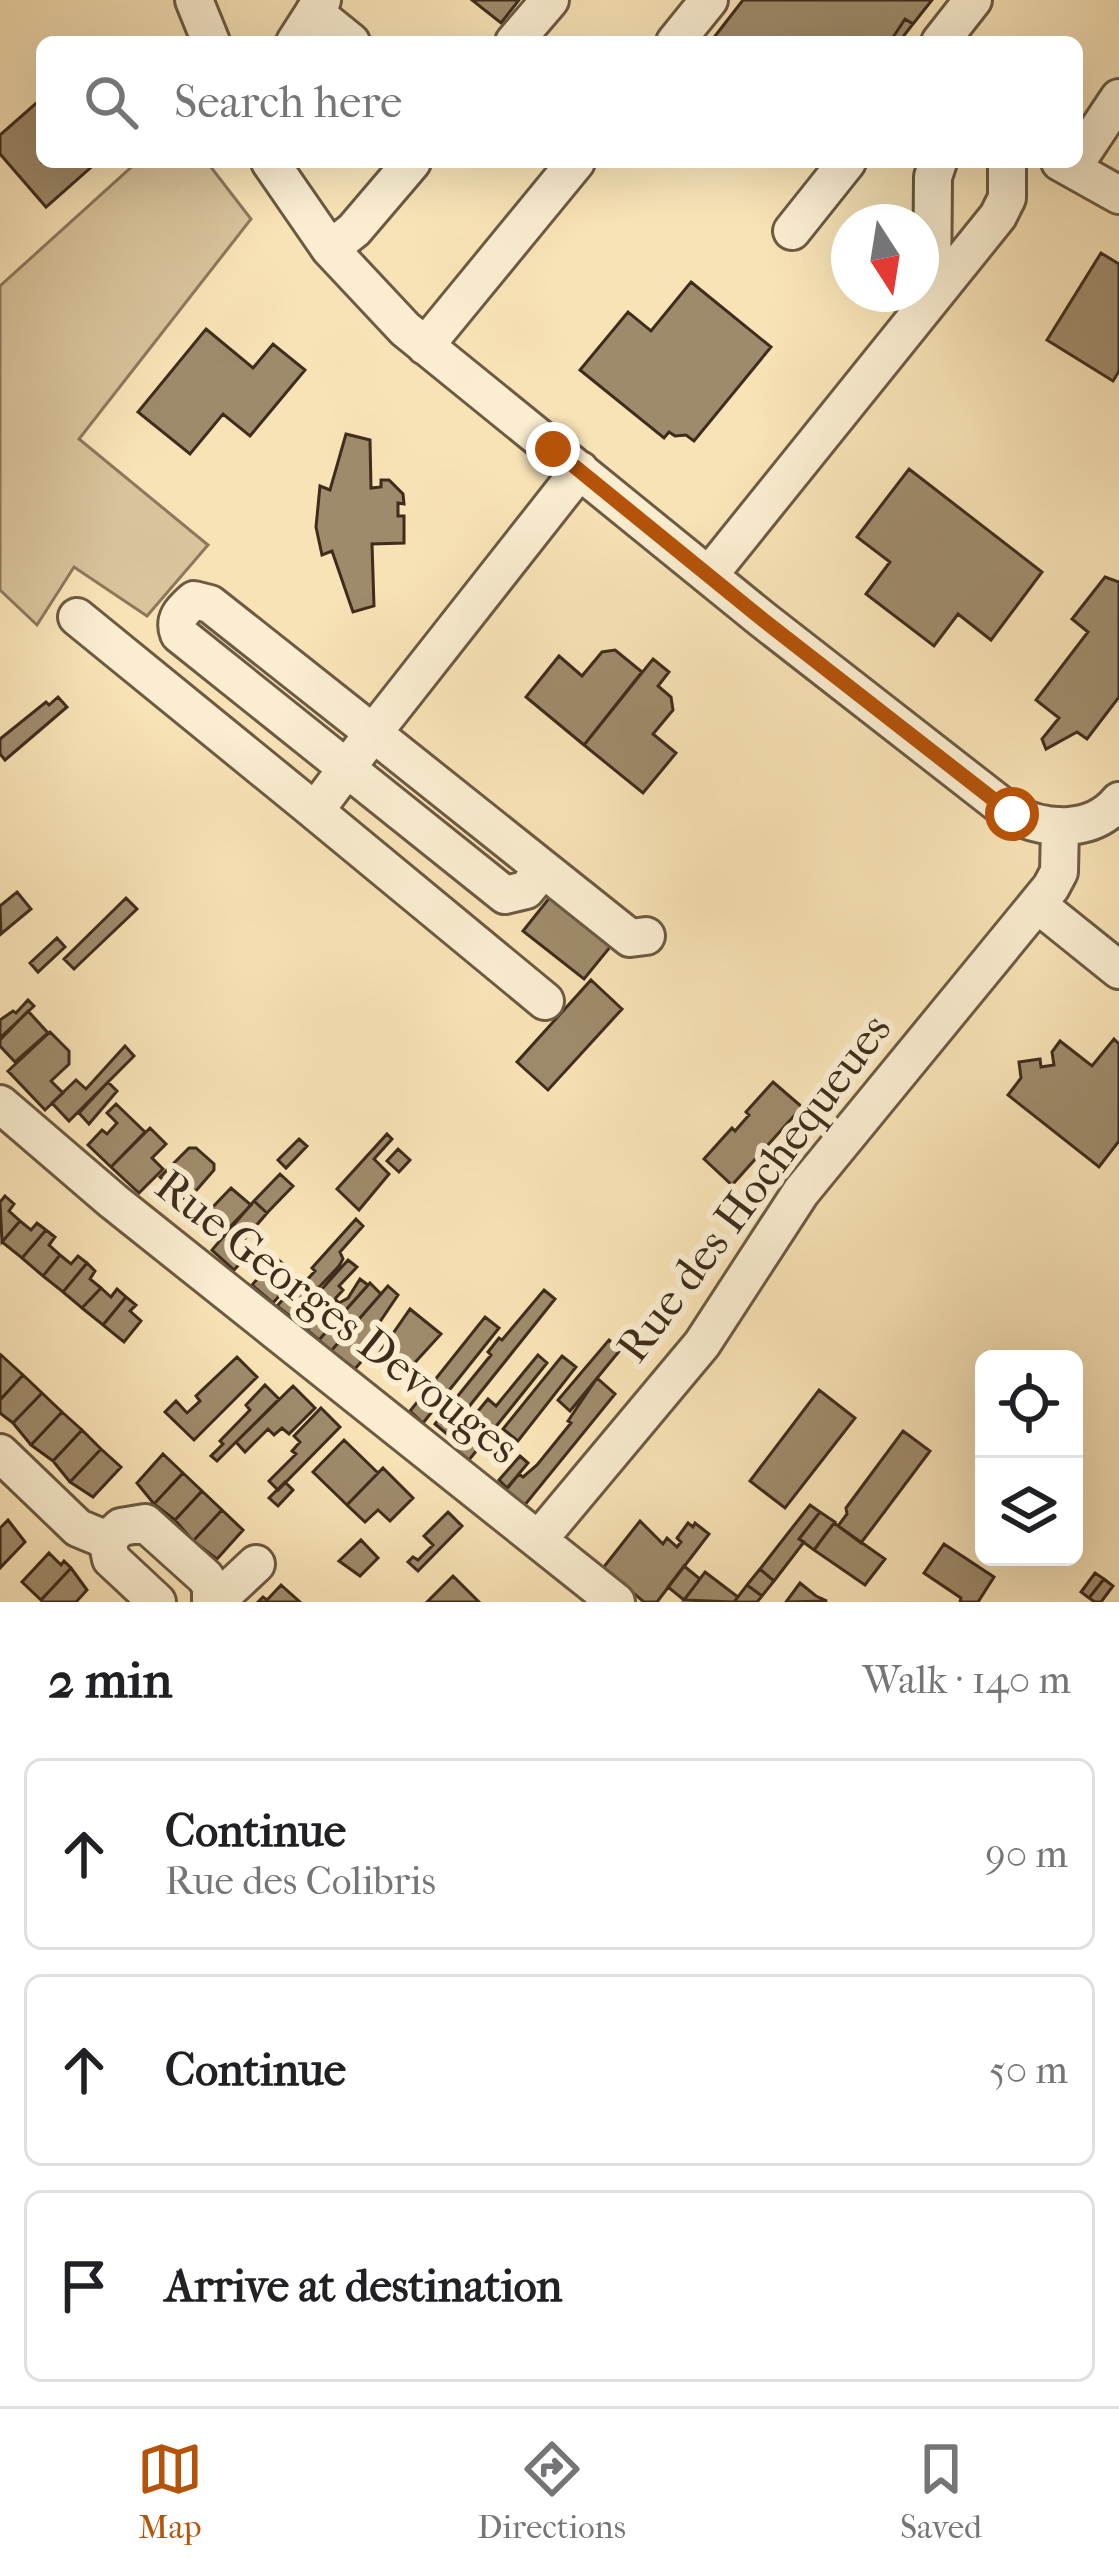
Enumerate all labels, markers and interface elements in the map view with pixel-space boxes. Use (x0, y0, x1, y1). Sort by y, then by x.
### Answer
search box (36, 36, 1083, 168)
icon: search (78, 69, 144, 135)
text: Search here (174, 76, 402, 129)
north arrow (831, 204, 939, 312)
route end (526, 422, 580, 476)
route start (985, 787, 1039, 841)
street label: Rue des Hochequeues (606, 1004, 902, 1372)
street label: Rue Georges Devouges (145, 1159, 529, 1475)
map controls (975, 1350, 1083, 1566)
button: locate (975, 1350, 1083, 1458)
button: layers (975, 1458, 1083, 1566)
text: 2 min (48, 1650, 172, 1710)
text: Walk · 140 m (863, 1657, 1071, 1703)
text: Continue (165, 1805, 346, 1858)
icon: ahead (51, 1821, 117, 1887)
text: 90 m (985, 1831, 1068, 1877)
text: Rue des Colibris (165, 1858, 436, 1904)
icon: ahead (51, 2037, 117, 2103)
text: Continue (165, 2044, 346, 2097)
text: 50 m (989, 2047, 1068, 2093)
icon: arrive (51, 2253, 117, 2319)
text: Arrive at destination (165, 2260, 562, 2313)
tab: Map (137, 2436, 203, 2547)
tab: Directions (477, 2436, 626, 2547)
tab: Saved (900, 2436, 982, 2547)

